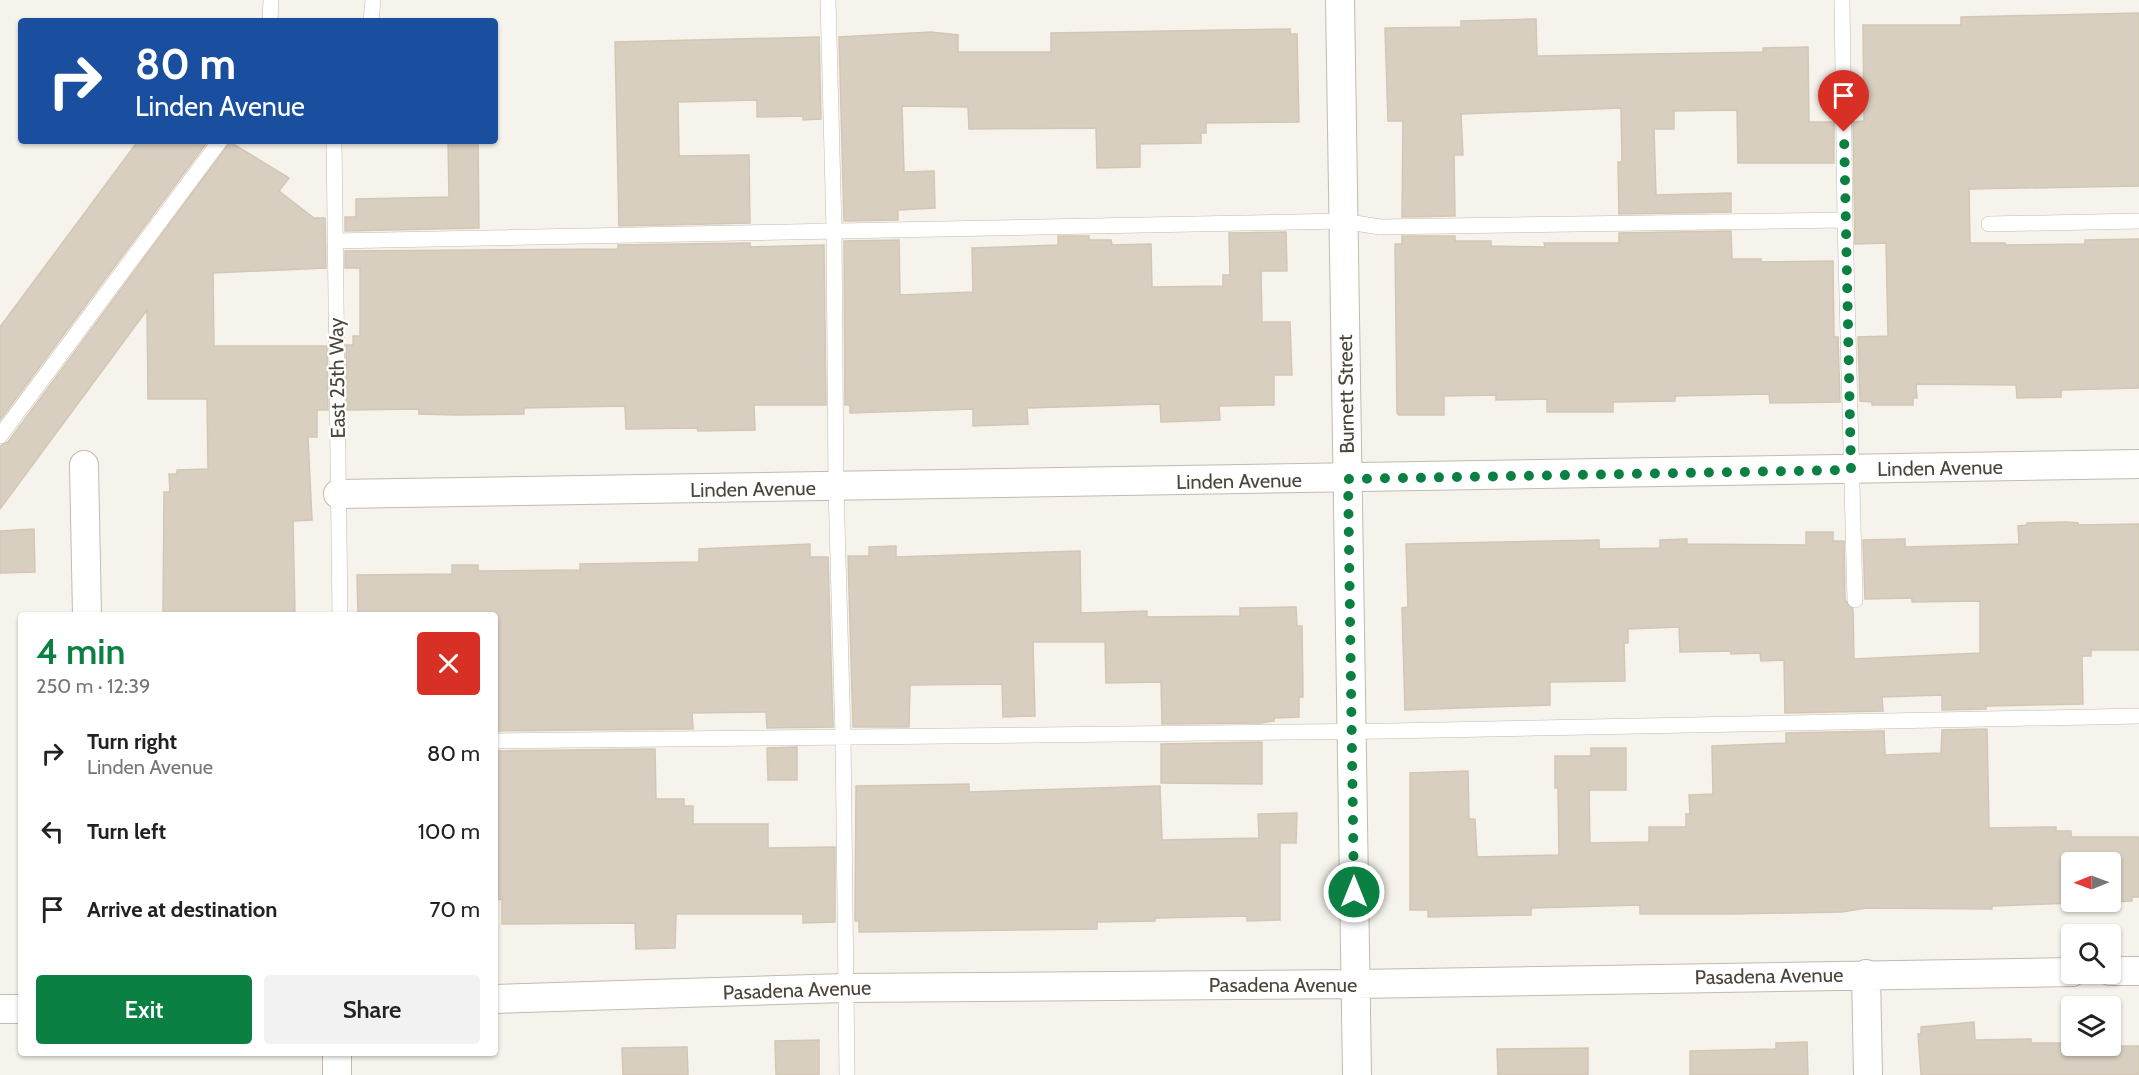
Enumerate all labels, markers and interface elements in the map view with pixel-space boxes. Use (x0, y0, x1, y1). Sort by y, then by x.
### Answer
text: 80 m (135, 38, 236, 90)
icon: right (36, 42, 114, 120)
pin (1818, 70, 1869, 132)
icon: arrive (1827, 79, 1860, 112)
text: Linden Avenue (135, 90, 305, 123)
street label: East 25th Way (324, 317, 350, 439)
street label: Burnett Street (1333, 334, 1359, 454)
street label: Linden Avenue (1877, 455, 2003, 481)
street label: Linden Avenue (1176, 468, 1302, 494)
street label: Linden Avenue (690, 476, 816, 502)
text: 4 min (36, 629, 126, 673)
button: close (417, 632, 480, 695)
text: 250 m · 12:39 (36, 674, 150, 698)
text: Turn right (87, 728, 177, 755)
icon: right (36, 737, 69, 770)
text: 80 m (427, 740, 480, 767)
text: Linden Avenue (87, 755, 213, 779)
icon: left (36, 815, 69, 848)
text: Turn left (87, 818, 166, 845)
text: 100 m (418, 818, 480, 845)
north arrow (2061, 852, 2121, 912)
map controls (2061, 852, 2121, 1056)
position arrow (1322, 860, 1386, 924)
icon: arrive (36, 893, 69, 926)
text: Arrive at destination (87, 896, 277, 923)
text: 70 m (430, 896, 480, 923)
button: search (2061, 924, 2121, 984)
street label: Pasadena Avenue (1694, 963, 1844, 989)
street label: Pasadena Avenue (1209, 973, 1357, 997)
button: Exit (36, 975, 252, 1044)
button: Share (264, 975, 480, 1044)
street label: Pasadena Avenue (722, 975, 872, 1005)
button: layers (2061, 996, 2121, 1056)

